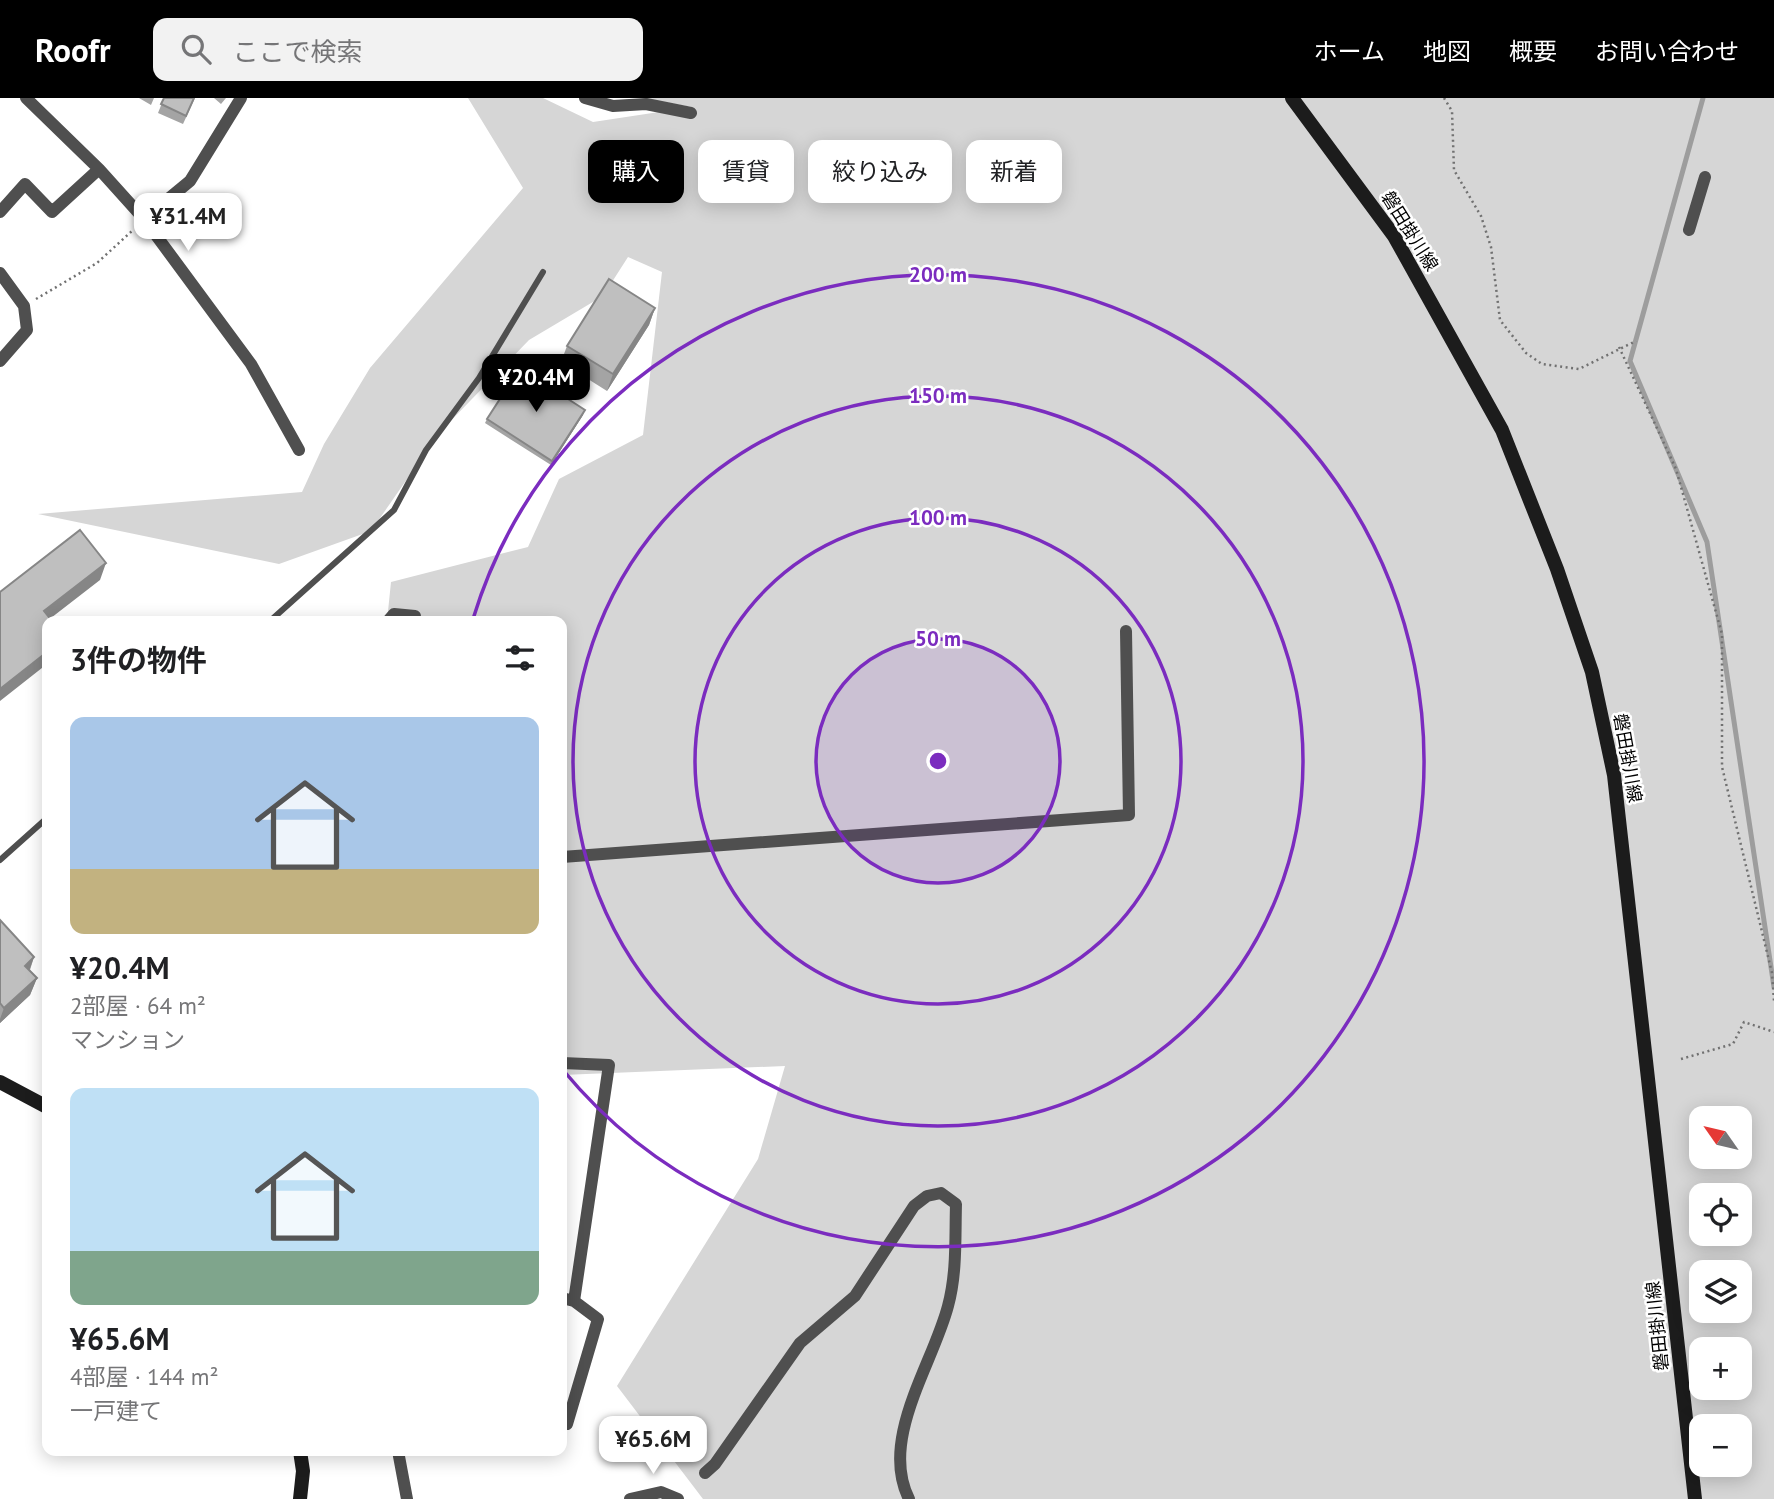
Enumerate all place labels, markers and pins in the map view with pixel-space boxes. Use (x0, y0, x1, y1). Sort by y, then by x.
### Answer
pin: ¥31.4M (131, 194, 245, 253)
pin: ¥20.4M (479, 354, 593, 414)
centre of rings (926, 749, 950, 773)
pin: ¥65.6M (596, 1416, 710, 1476)

